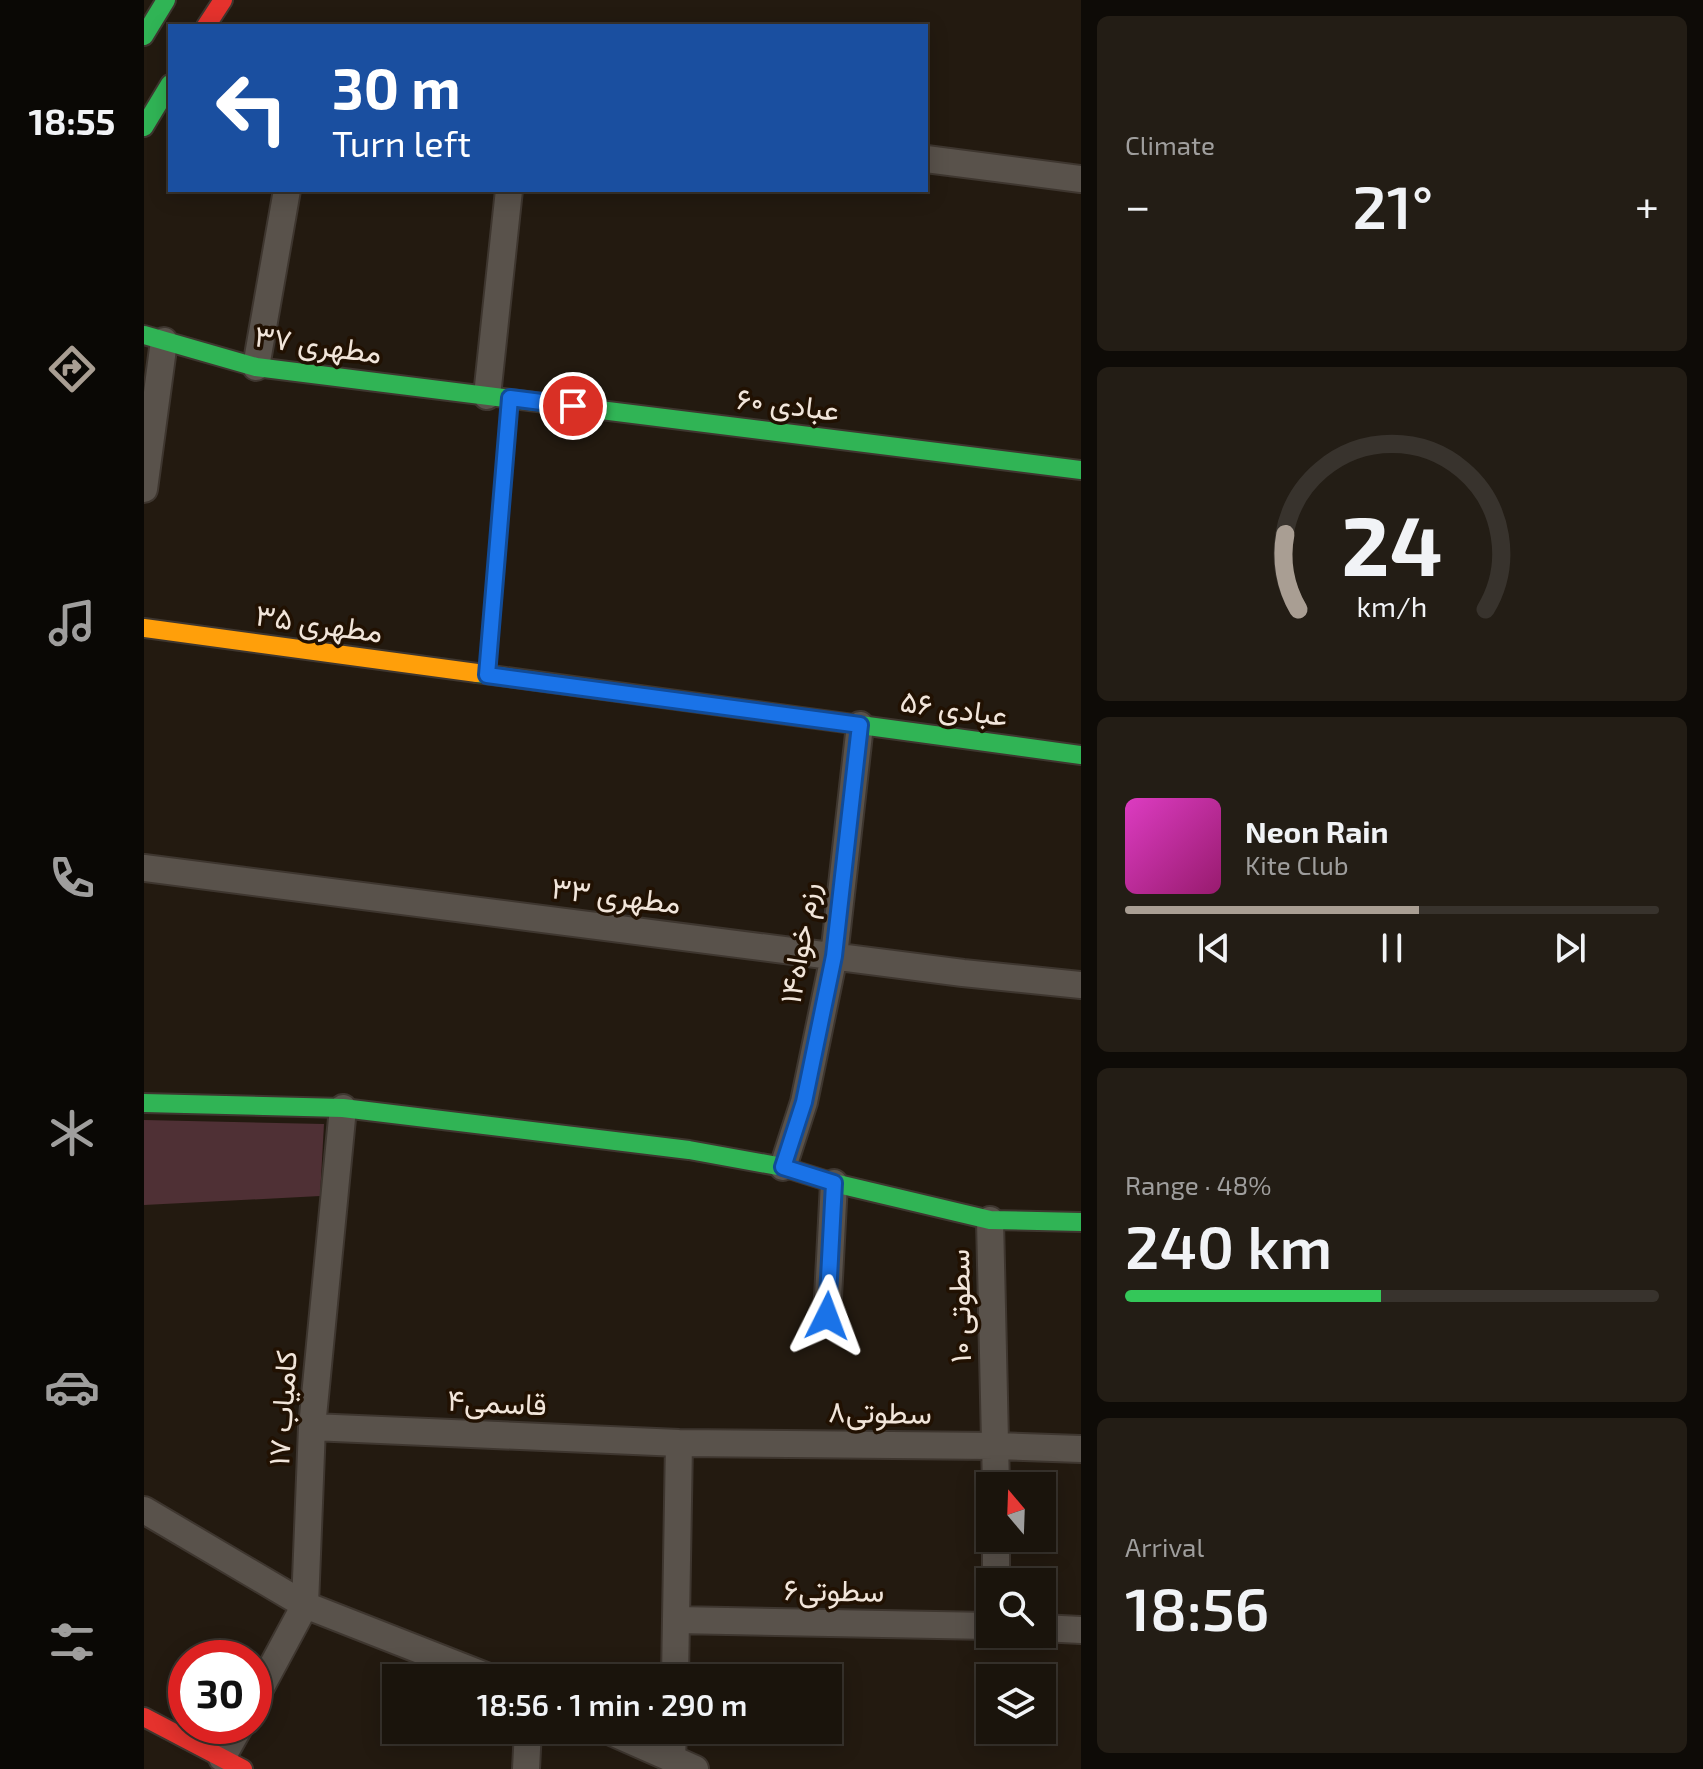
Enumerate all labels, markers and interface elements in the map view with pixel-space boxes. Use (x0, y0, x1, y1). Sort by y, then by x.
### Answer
text: 30 m (332, 53, 461, 120)
icon: left (200, 56, 304, 160)
text: 18:55 (29, 99, 115, 142)
text: Turn left (332, 121, 471, 164)
text: Climate (1125, 129, 1215, 160)
text: 21° (1352, 169, 1433, 241)
text: − (1125, 178, 1151, 231)
text: + (1635, 178, 1659, 231)
street label: مطهری ۳۷ (252, 316, 384, 372)
icon: directions (44, 341, 100, 397)
pin (539, 372, 607, 440)
street label: عبادی ۶۰ (735, 379, 842, 429)
icon: arrive (551, 384, 595, 428)
text: 24 (1341, 492, 1443, 592)
text: km/h (1357, 588, 1427, 623)
icon: music (44, 595, 100, 651)
street label: مطهری ۳۵ (253, 595, 385, 651)
street label: عبادی ۵۶ (898, 682, 1010, 734)
text: Neon Rain (1245, 813, 1389, 849)
text: Kite Club (1245, 849, 1349, 880)
icon: phone (44, 850, 100, 906)
street label: مطهری ۳۳ (549, 868, 683, 922)
street label: رزم خواه۱۴ (771, 879, 828, 1006)
icon: previous (1192, 926, 1236, 970)
icon: pause (1370, 926, 1414, 970)
icon: next (1548, 926, 1592, 970)
icon: climate (44, 1105, 100, 1161)
text: Range · 48% (1125, 1169, 1272, 1200)
text: 240 km (1125, 1209, 1332, 1281)
street label: سطوتی ۱۰ (939, 1249, 979, 1363)
position arrow (785, 1274, 869, 1358)
street label: کامیاب ۱۷ (259, 1349, 304, 1467)
icon: car (44, 1359, 100, 1415)
street label: قاسمی۴ (446, 1380, 548, 1424)
street label: سطوتی۸ (828, 1392, 932, 1432)
north arrow (976, 1472, 1056, 1552)
map controls (976, 1472, 1056, 1744)
text: Arrival (1125, 1531, 1204, 1562)
button: search (976, 1568, 1056, 1648)
street label: سطوتی۶ (783, 1570, 885, 1610)
text: 18:56 (1125, 1571, 1270, 1643)
icon: filters (44, 1614, 100, 1670)
speed limit sign: 30 (168, 1640, 272, 1744)
button: layers (976, 1664, 1056, 1744)
text: 18:56 · 1 min · 290 m (477, 1686, 747, 1722)

